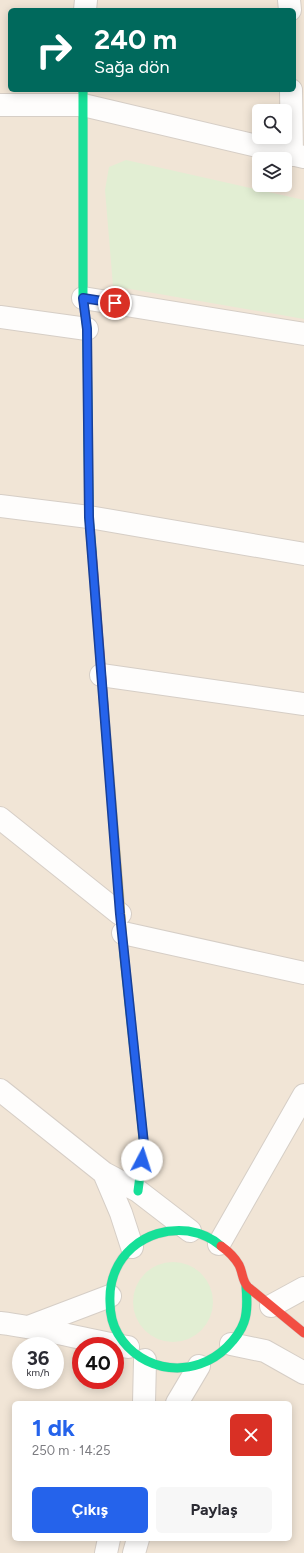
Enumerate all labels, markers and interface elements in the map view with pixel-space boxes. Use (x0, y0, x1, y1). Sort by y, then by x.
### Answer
text: 240 m (94, 22, 177, 56)
icon: right (28, 24, 80, 76)
text: Sağa dön (94, 56, 169, 78)
map controls (252, 104, 292, 192)
button: search (252, 104, 292, 144)
button: layers (252, 152, 292, 192)
pin (98, 286, 132, 320)
icon: arrive (104, 292, 126, 314)
position arrow (121, 1139, 163, 1181)
speed limit sign: 40 (72, 1337, 124, 1389)
text: 36 (27, 1346, 49, 1370)
text: km/h (27, 1366, 49, 1379)
text: 1 dk (32, 1413, 75, 1442)
button: close (230, 1414, 272, 1456)
text: 250 m · 14:25 (32, 1443, 111, 1458)
button: Çıkış (32, 1487, 148, 1533)
button: Paylaş (156, 1487, 272, 1533)

